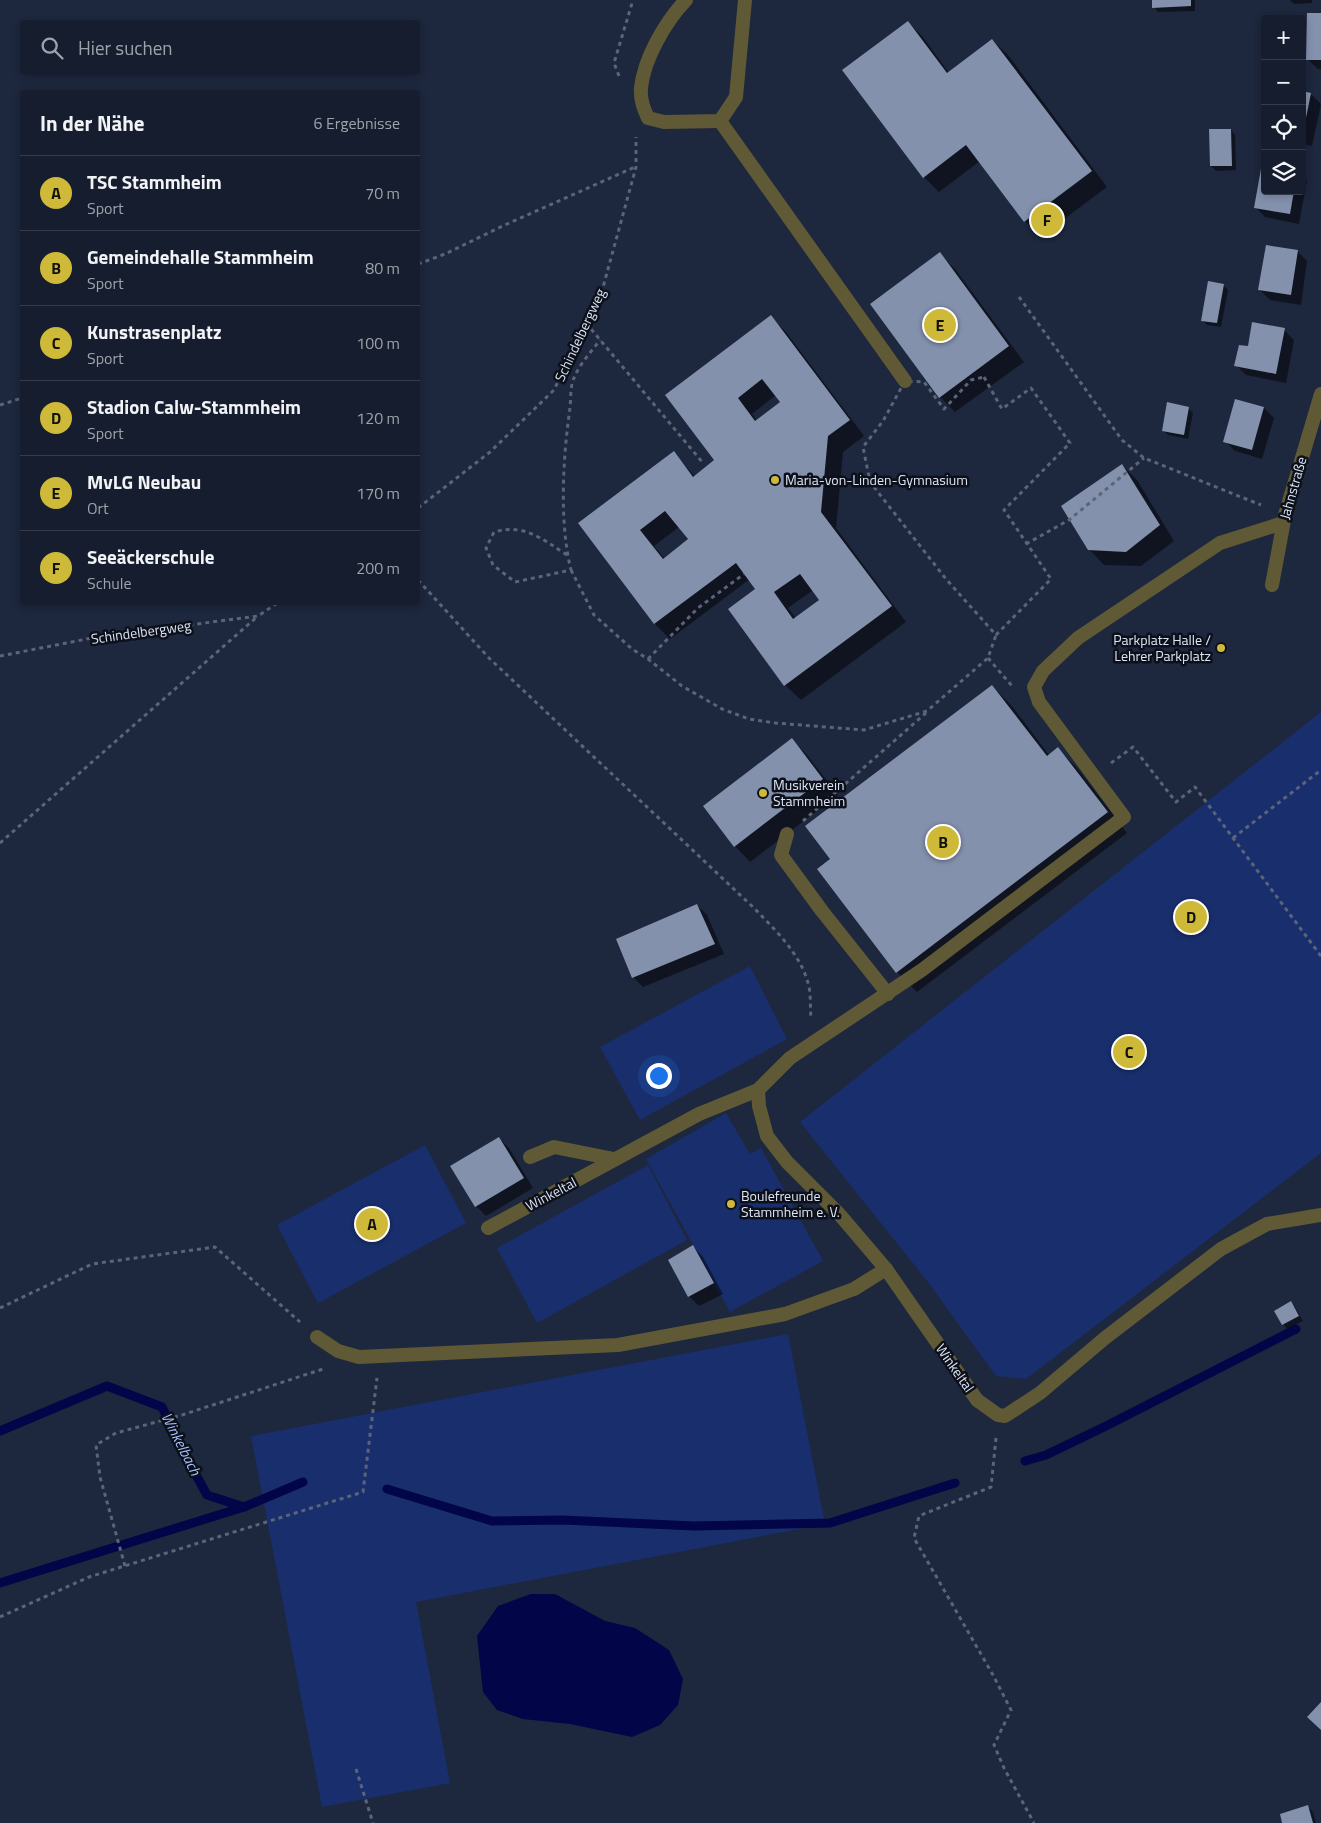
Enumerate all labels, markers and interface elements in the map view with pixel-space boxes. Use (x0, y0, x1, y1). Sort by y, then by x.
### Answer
map controls (1261, 15, 1306, 195)
button: + (1261, 15, 1306, 60)
search box (20, 20, 420, 75)
text: Hier suchen (78, 33, 173, 62)
icon: search (38, 34, 66, 62)
button: − (1261, 60, 1306, 105)
button: locate (1261, 105, 1306, 150)
text: In der Nähe (40, 107, 145, 139)
text: 6 Ergebnisse (313, 111, 400, 135)
button: layers (1261, 150, 1306, 195)
text: TSC Stammheim (87, 167, 222, 196)
text: A (51, 181, 61, 205)
text: 70 m (365, 181, 400, 205)
text: Sport (87, 196, 124, 220)
pin: F (1031, 201, 1063, 239)
text: Gemeindehalle Stammheim (87, 242, 314, 271)
text: B (51, 256, 61, 280)
text: 80 m (365, 256, 400, 280)
text: Sport (87, 271, 124, 295)
street label: Schindelbergweg (549, 285, 610, 385)
pin: E (924, 306, 956, 344)
text: Kunstrasenplatz (87, 317, 222, 346)
text: C (52, 331, 60, 355)
text: 100 m (356, 331, 400, 355)
text: Sport (87, 346, 124, 370)
text: Stadion Calw-Stammheim (87, 392, 301, 421)
text: D (51, 406, 61, 430)
text: 120 m (356, 406, 400, 430)
text: Sport (87, 421, 124, 445)
street label: Jahnstraße (1274, 454, 1311, 522)
text: MvLG Neubau (87, 467, 201, 496)
place label: Maria-von-Linden-Gymnasium (785, 469, 968, 490)
marker: Maria-von-Linden-Gymnasium (769, 474, 781, 486)
text: E (52, 481, 60, 505)
text: 170 m (356, 481, 400, 505)
text: Ort (87, 496, 109, 520)
text: Seeäckerschule (87, 542, 215, 571)
text: F (52, 556, 60, 580)
text: 200 m (356, 556, 400, 580)
text: Schule (87, 571, 132, 595)
street label: Schindelbergweg (90, 614, 192, 649)
place label: Parkplatz Halle / Lehrer Parkplatz (1113, 629, 1211, 666)
marker: Parkplatz Halle / Lehrer Parkplatz (1215, 642, 1227, 654)
place label: Musikverein Stammheim (773, 774, 845, 811)
marker: Musikverein Stammheim (757, 787, 769, 799)
pin: B (927, 823, 959, 861)
pin: D (1175, 898, 1207, 936)
pin: C (1113, 1033, 1145, 1071)
your location (646, 1063, 672, 1089)
street label: Winkeltal (522, 1171, 580, 1216)
place label: Boulefreunde Stammheim e. V. (741, 1185, 840, 1222)
marker: Boulefreunde Stammheim e. V. (725, 1198, 737, 1210)
pin: A (356, 1205, 388, 1243)
street label: Winkeltal (931, 1339, 980, 1396)
water label: Winkelbach (156, 1408, 207, 1480)

